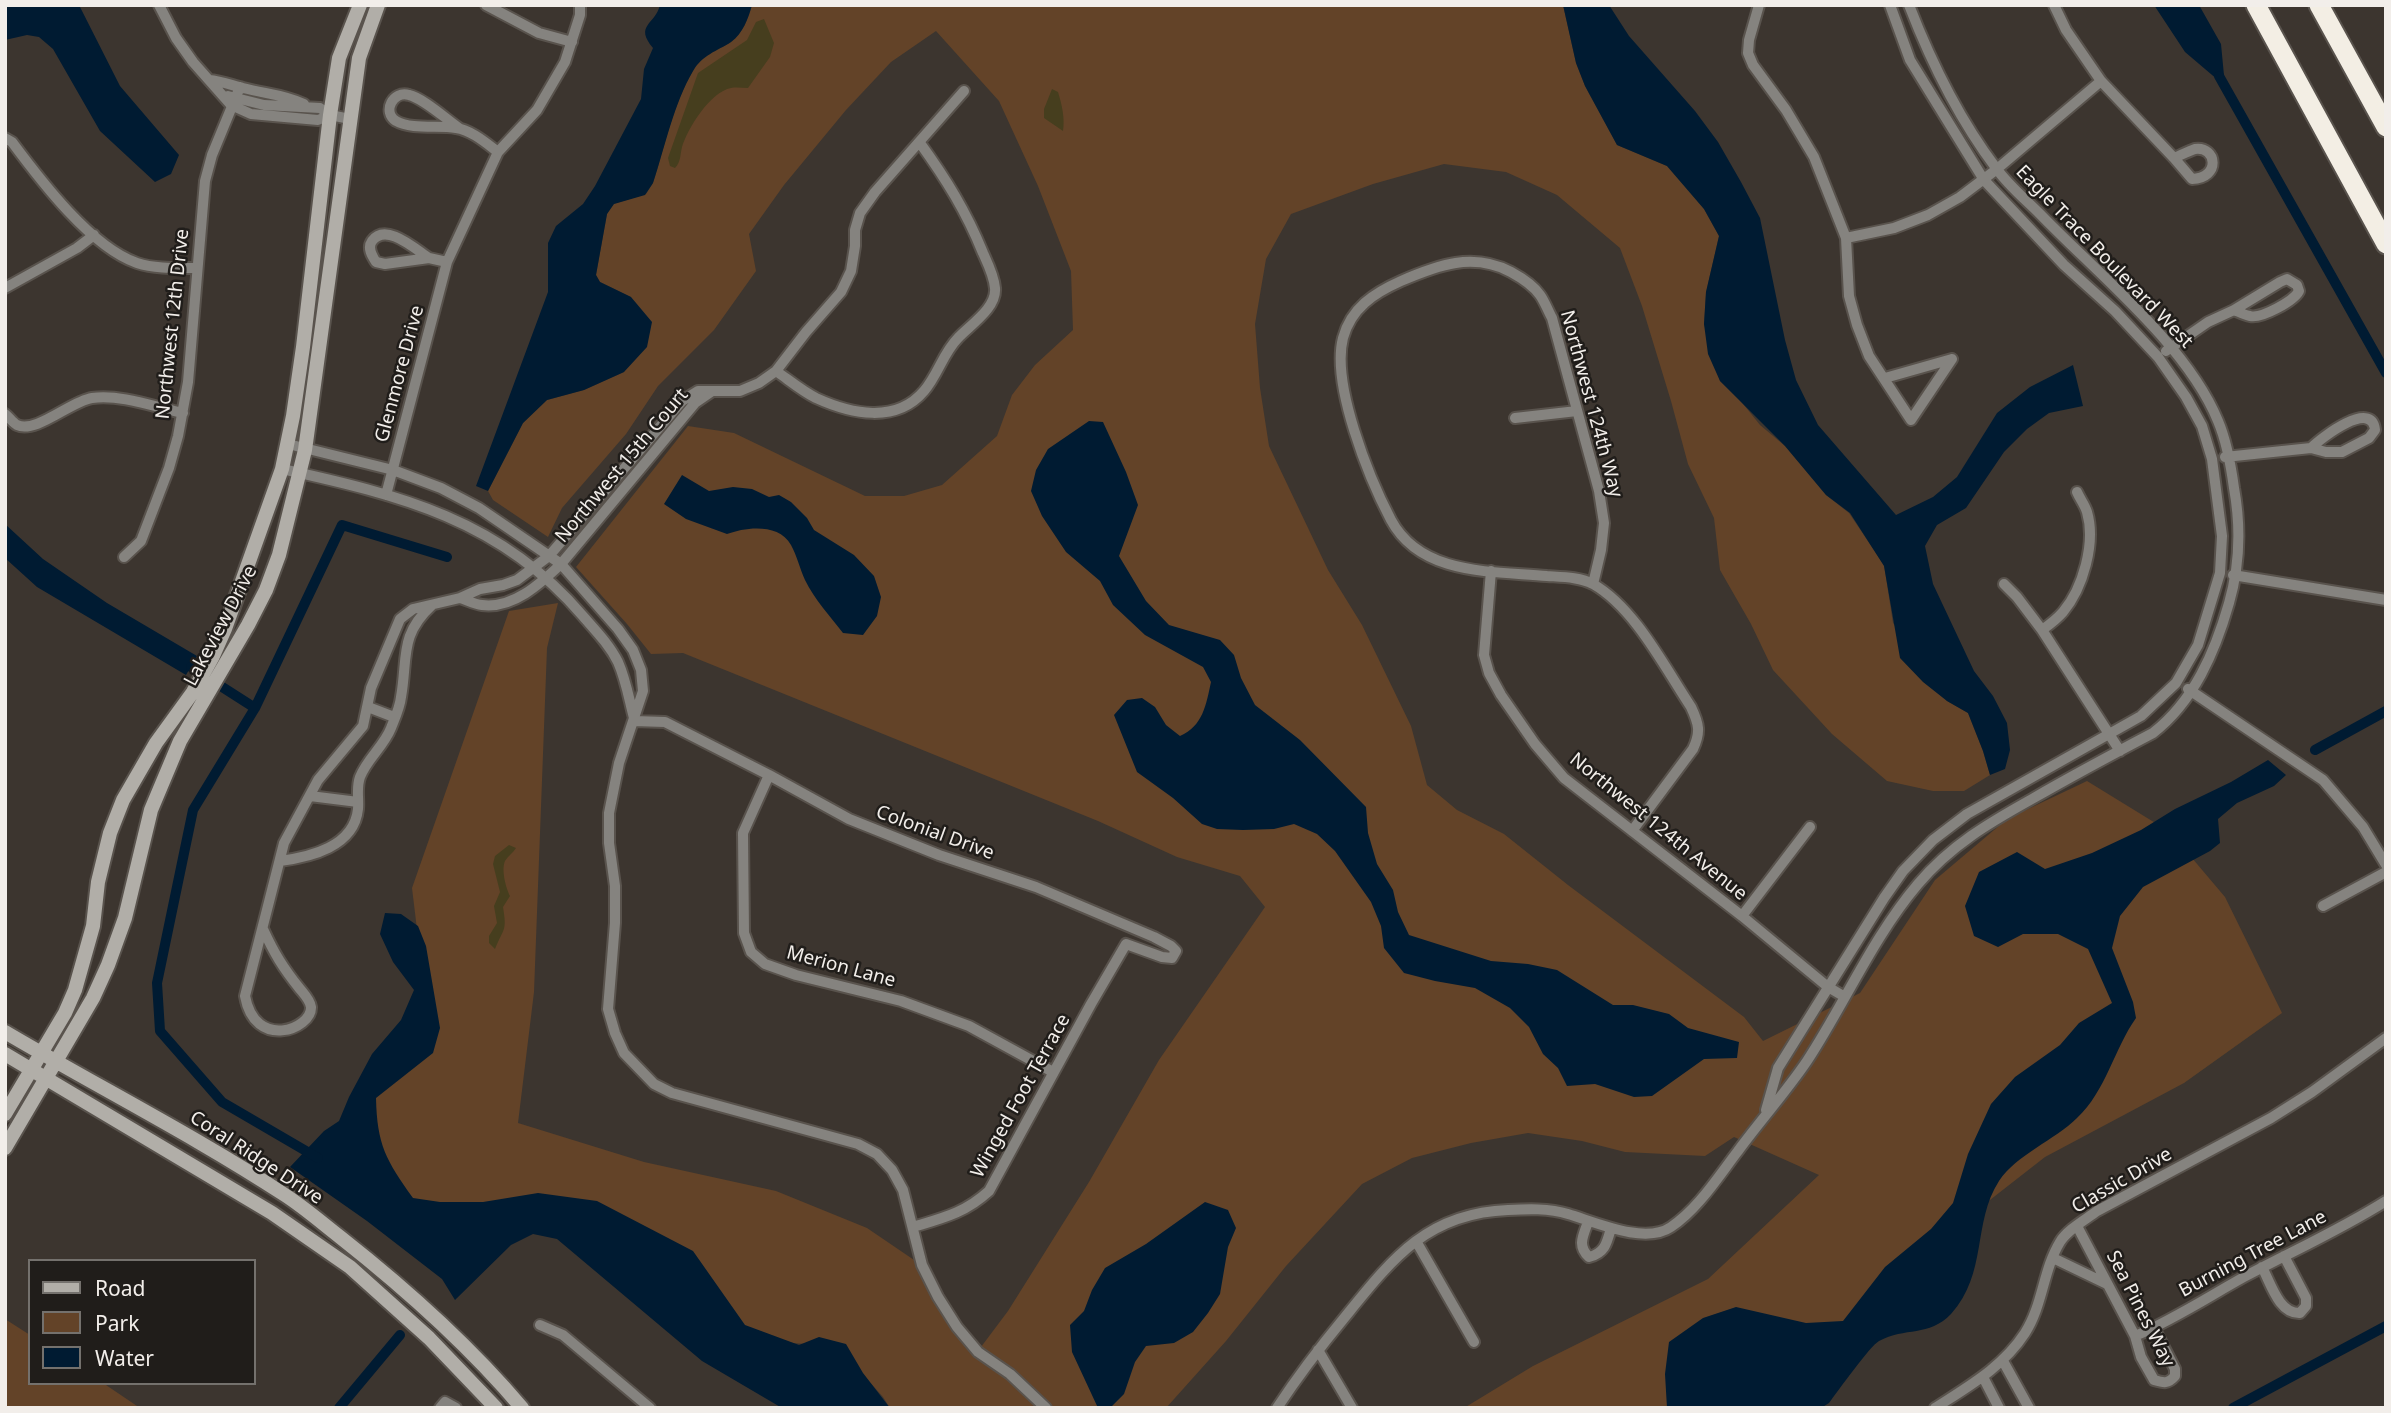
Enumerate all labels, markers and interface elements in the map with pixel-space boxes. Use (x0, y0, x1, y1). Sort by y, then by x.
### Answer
street label: Eagle Trace Boulevard West (2011, 161, 2197, 353)
street label: Northwest 12th Drive (152, 228, 194, 420)
street label: Glenmore Drive (371, 303, 429, 445)
street label: Northwest 124th Way (1555, 308, 1627, 500)
street label: Northwest 15th Court (551, 384, 693, 548)
street label: Lakeview Drive (180, 562, 262, 690)
street label: Northwest 124th Avenue (1565, 748, 1751, 906)
street label: Colonial Drive (873, 801, 997, 865)
street label: Merion Lane (784, 942, 898, 992)
street label: Winged Foot Terrace (966, 1010, 1076, 1182)
street label: Coral Ridge Drive (185, 1106, 327, 1210)
street label: Classic Drive (2068, 1143, 2176, 1219)
street label: Burning Tree Lane (2175, 1206, 2331, 1302)
street label: Sea Pines Way (2101, 1247, 2179, 1371)
legend (28, 1259, 256, 1385)
text: Road (95, 1274, 145, 1302)
text: Park (95, 1309, 139, 1337)
text: Water (95, 1344, 154, 1372)

